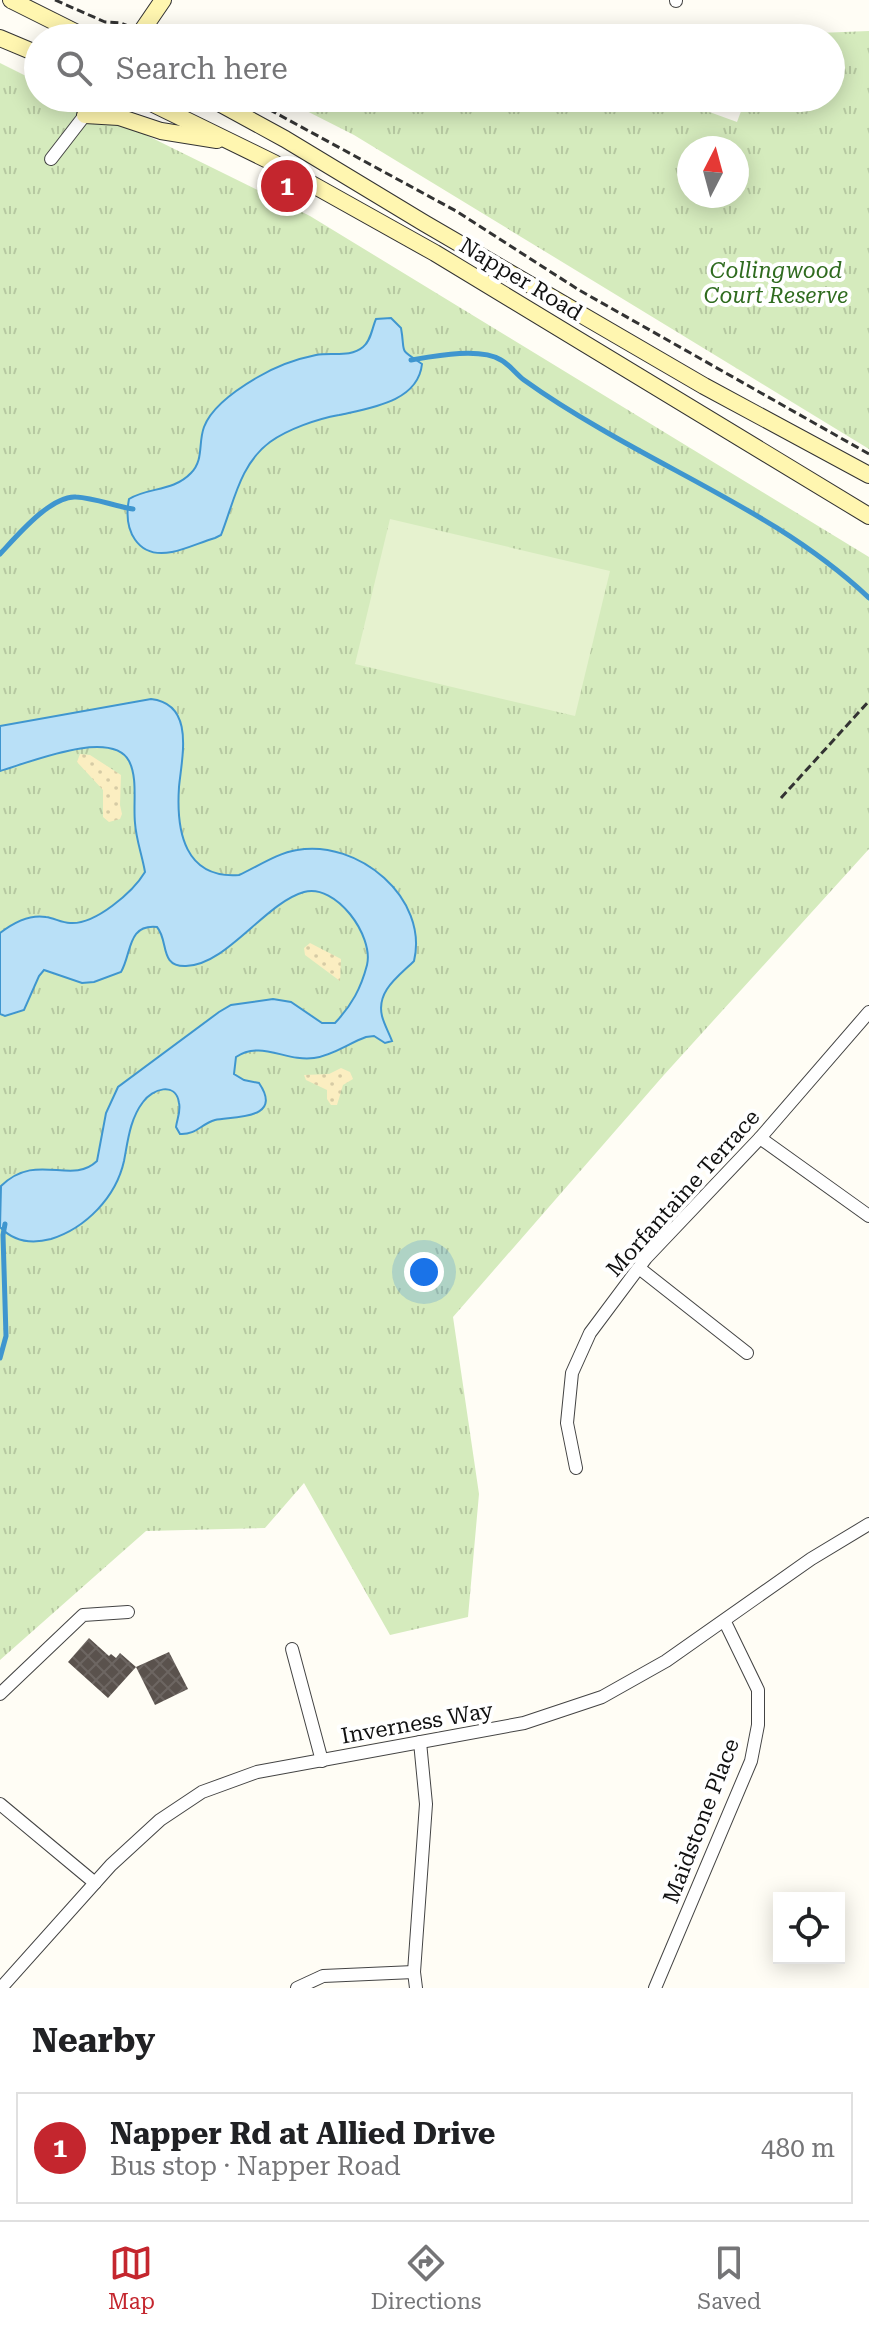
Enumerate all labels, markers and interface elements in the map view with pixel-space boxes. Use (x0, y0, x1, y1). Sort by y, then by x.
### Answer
search box (24, 24, 845, 112)
icon: search (52, 46, 96, 90)
text: Search here (116, 51, 288, 86)
north arrow (677, 136, 749, 208)
pin: 1 (261, 156, 313, 216)
street label: Napper Road (455, 233, 587, 325)
park label: Collingwood Court Reserve (704, 258, 848, 308)
street label: Morfantaine Terrace (601, 1104, 765, 1282)
your location (404, 1252, 444, 1292)
street label: Inverness Way (339, 1697, 495, 1749)
street label: Maidstone Place (658, 1735, 744, 1907)
map controls (773, 1892, 845, 1964)
button: locate (773, 1892, 845, 1964)
text: Nearby (32, 2020, 155, 2060)
text: Napper Rd at Allied Drive (110, 2116, 495, 2151)
text: 1 (53, 2133, 67, 2163)
text: 480 m (761, 2133, 835, 2163)
text: Bus stop · Napper Road (110, 2151, 401, 2181)
tab: Map (108, 2241, 155, 2314)
tab: Directions (371, 2241, 482, 2314)
tab: Saved (697, 2241, 761, 2314)

